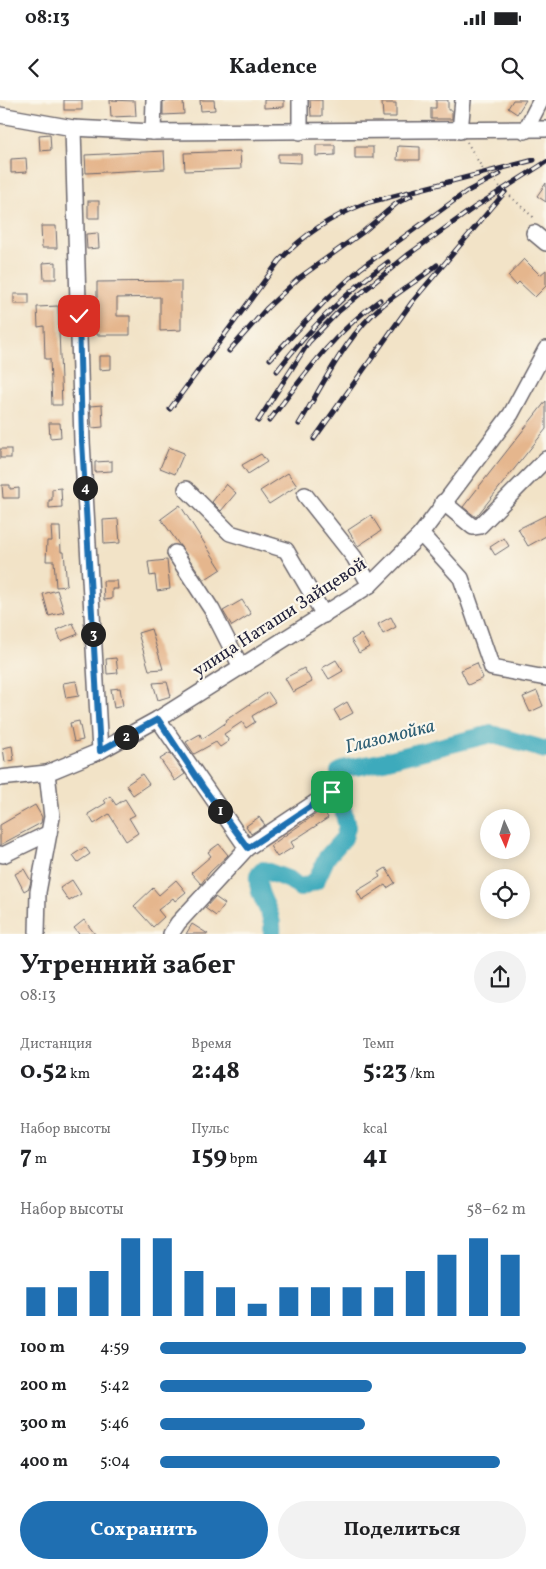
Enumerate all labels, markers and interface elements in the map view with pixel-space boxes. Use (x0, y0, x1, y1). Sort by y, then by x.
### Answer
text: 08:13 (25, 5, 70, 31)
text: Kadence (229, 52, 317, 83)
icon: back (20, 54, 48, 82)
icon: search (498, 54, 526, 82)
pin (58, 295, 100, 337)
icon: check (65, 302, 93, 330)
pin: 4 (72, 476, 98, 500)
text: 4 (81, 479, 90, 498)
street label: улица Наташи Зайцевой (188, 552, 372, 684)
pin: 3 (80, 622, 106, 646)
text: 3 (90, 625, 97, 644)
water label: Глазомойка (342, 713, 438, 761)
pin: 2 (114, 724, 138, 750)
text: 2 (123, 728, 130, 747)
pin (311, 771, 353, 813)
icon: arrive (318, 778, 346, 806)
pin: 1 (208, 798, 232, 824)
text: 1 (218, 802, 223, 821)
north arrow (480, 809, 530, 859)
map controls (480, 809, 530, 919)
button: locate (480, 869, 530, 919)
text: Утренний забег (20, 946, 235, 985)
button: share (474, 951, 526, 1003)
text: 08:13 (20, 985, 56, 1007)
text: Дистанция (20, 1035, 92, 1054)
text: Время (191, 1035, 232, 1054)
text: Темп (363, 1035, 394, 1054)
text: 0.52 (20, 1054, 67, 1089)
text: 2:48 (191, 1054, 240, 1089)
text: 5:23 (363, 1054, 407, 1089)
text: km (67, 1065, 90, 1084)
text: /km (407, 1065, 435, 1084)
text: Набор высоты (20, 1120, 111, 1139)
text: Пульс (191, 1120, 229, 1139)
text: kcal (363, 1120, 388, 1139)
text: 7 (20, 1139, 32, 1174)
text: 159 (191, 1139, 227, 1174)
text: 41 (363, 1139, 388, 1174)
text: m (32, 1150, 47, 1169)
text: bpm (227, 1150, 258, 1169)
text: Набор высоты (20, 1199, 124, 1221)
text: 58–62 m (467, 1199, 526, 1221)
text: 100 m (20, 1337, 65, 1359)
text: 4:59 (100, 1337, 129, 1359)
text: 200 m (20, 1375, 67, 1397)
text: 5:42 (100, 1375, 130, 1397)
text: 300 m (20, 1413, 66, 1435)
text: 5:46 (100, 1413, 129, 1435)
text: 400 m (20, 1451, 68, 1473)
text: 5:04 (100, 1451, 130, 1473)
button: Сохранить (20, 1501, 268, 1559)
button: Поделиться (278, 1501, 526, 1559)

